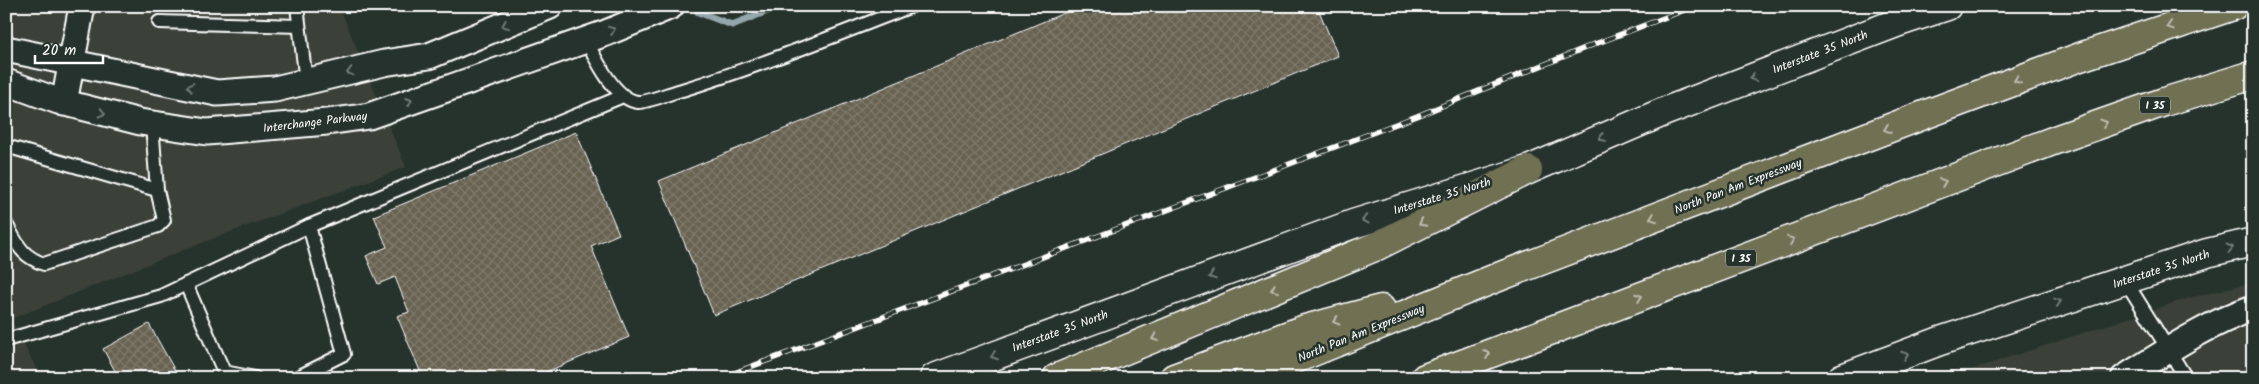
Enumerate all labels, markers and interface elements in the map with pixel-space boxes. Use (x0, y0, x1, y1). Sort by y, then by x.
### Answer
one-way arrow (501, 18, 510, 29)
one-way arrow (2166, 21, 2174, 31)
street label: Interstate 35 North (1770, 25, 1871, 79)
one-way arrow (608, 26, 616, 36)
scale bar (35, 32, 102, 64)
text: 20 m (42, 39, 76, 63)
one-way arrow (346, 66, 355, 77)
one-way arrow (1749, 72, 1758, 82)
one-way arrow (2013, 74, 2021, 84)
one-way arrow (186, 83, 195, 93)
road number: I 35 (2140, 96, 2170, 114)
one-way arrow (405, 97, 413, 107)
one-way arrow (98, 107, 107, 118)
street label: Interchange Parkway (262, 107, 369, 138)
one-way arrow (2099, 119, 2108, 129)
one-way arrow (1883, 123, 1892, 133)
one-way arrow (1598, 132, 1607, 142)
street label: North Pan Am Expressway (1672, 153, 1805, 220)
street label: Interstate 35 North (1391, 173, 1493, 220)
one-way arrow (1938, 178, 1947, 188)
one-way arrow (1649, 212, 1658, 222)
one-way arrow (1361, 215, 1369, 225)
one-way arrow (1418, 217, 1427, 227)
one-way arrow (1786, 235, 1795, 246)
one-way arrow (2225, 243, 2234, 254)
street label: Interstate 35 North (2110, 245, 2212, 294)
road number: I 35 (1726, 250, 1756, 266)
one-way arrow (1208, 270, 1217, 280)
one-way arrow (1270, 283, 1278, 293)
one-way arrow (1634, 293, 1643, 303)
one-way arrow (2054, 298, 2062, 308)
street label: North Pan Am Expressway (1295, 299, 1428, 368)
street label: Interstate 35 North (1009, 305, 1111, 358)
one-way arrow (1331, 315, 1340, 326)
one-way arrow (1151, 331, 1160, 342)
one-way arrow (990, 350, 998, 360)
one-way arrow (1482, 350, 1491, 360)
one-way arrow (1900, 350, 1908, 360)

